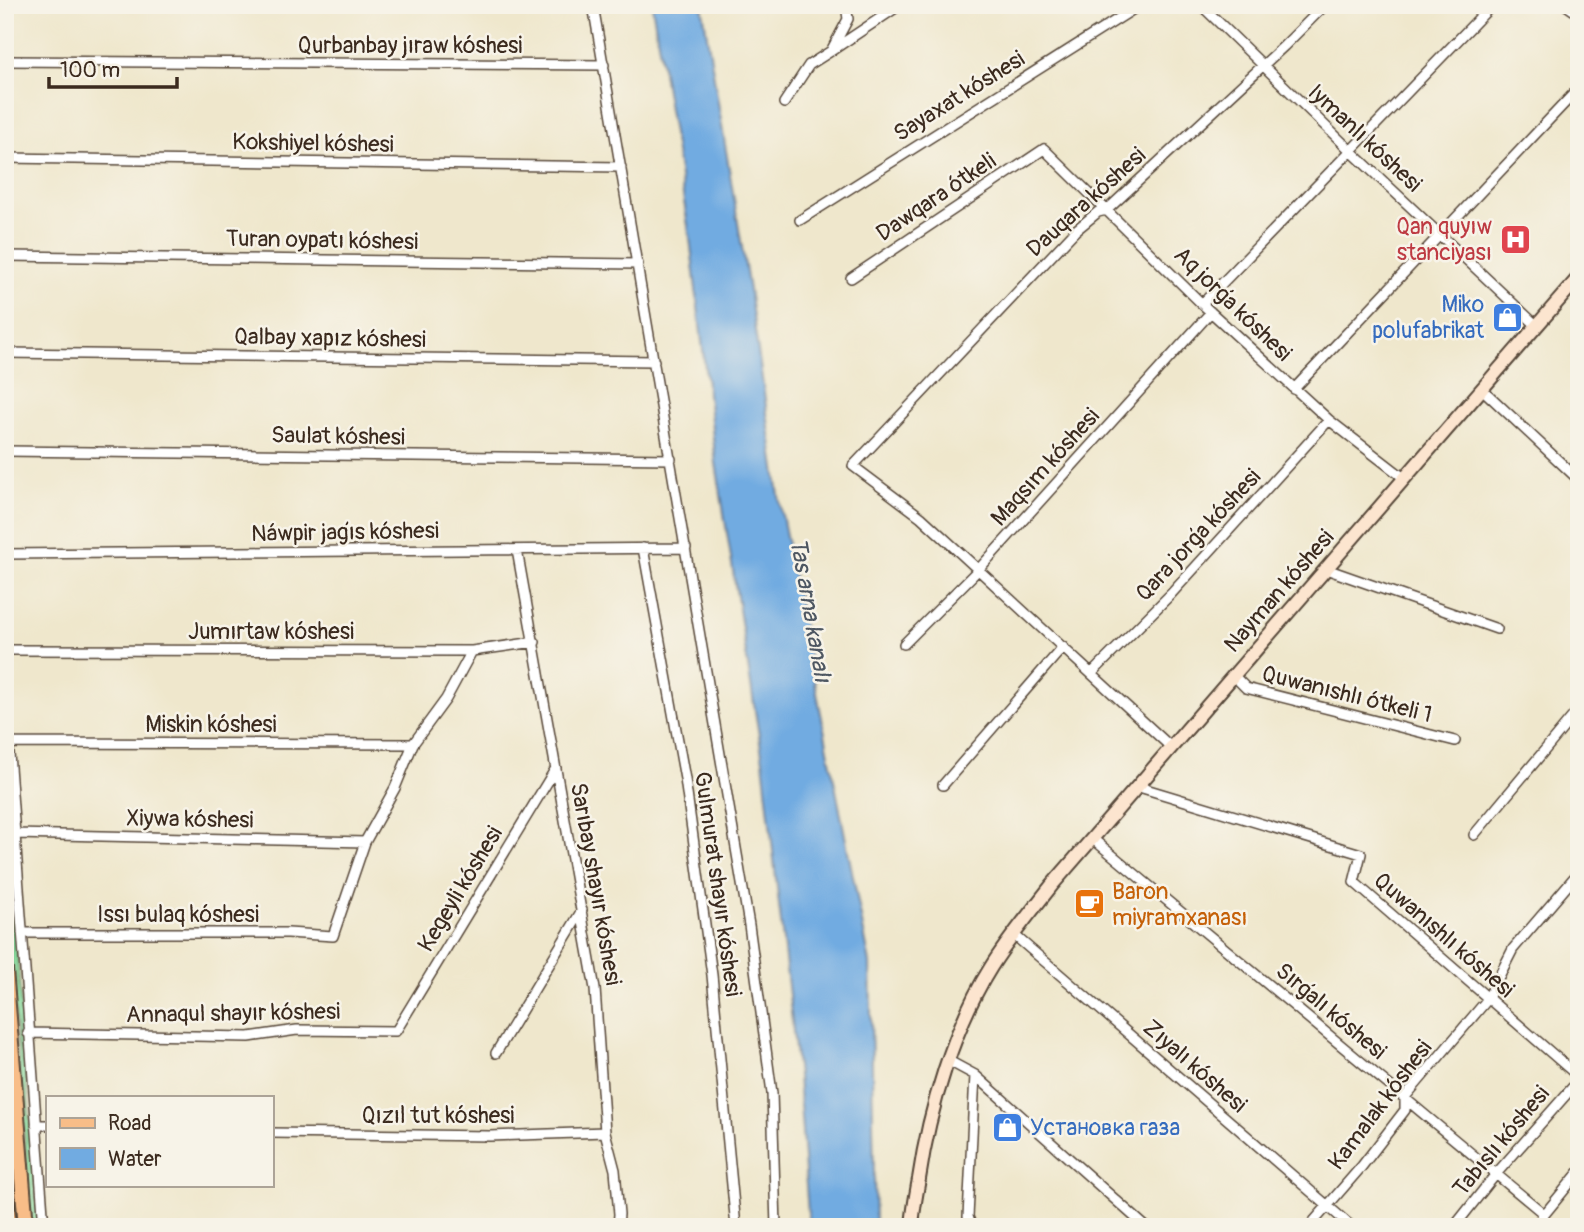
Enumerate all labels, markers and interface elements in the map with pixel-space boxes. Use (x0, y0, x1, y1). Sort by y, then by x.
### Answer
street label: Qurbanbay jıraw kóshesi (298, 31, 522, 60)
street label: Sayaxat kóshesi (888, 44, 1030, 148)
scale bar (49, 46, 177, 90)
text: 100 m (60, 57, 120, 84)
street label: Iymanlı kóshesi (1302, 78, 1428, 198)
street label: Kokshiyel kóshesi (232, 127, 394, 159)
street label: Dauqara kóshesi (1020, 141, 1152, 263)
street label: Dawqara ótkeli (871, 146, 1001, 248)
place label: Qan quyıw stanciyası (1396, 212, 1492, 267)
hospital icon: Qan quyıw stanciyası (1498, 222, 1532, 256)
street label: Turan oypatı kóshesi (226, 224, 418, 256)
street label: Aq jorǵa kóshesi (1168, 241, 1298, 367)
place label: Miko polufabrikat (1372, 290, 1485, 345)
shop icon: Miko polufabrikat (1490, 300, 1524, 334)
street label: Qalbay xapız kóshesi (234, 322, 426, 354)
street label: Maqsım kóshesi (984, 402, 1106, 532)
street label: Saulat kóshesi (271, 420, 405, 452)
street label: Qara jorǵa kóshesi (1129, 463, 1267, 607)
street label: Náwpir jaǵıs kóshesi (251, 516, 439, 548)
street label: Nayman kóshesi (1218, 524, 1340, 658)
water label: Tas arna kanalı (783, 536, 837, 686)
street label: Jumırtaw kóshesi (188, 617, 354, 646)
street label: Quwanıshlı ótkeli 1 (1259, 659, 1435, 729)
street label: Miskin kóshesi (145, 710, 277, 739)
street label: Gulmurat shayır kóshesi (688, 770, 748, 998)
street label: Sarıbay shayır kóshesi (564, 780, 628, 988)
street label: Xiywa kóshesi (126, 803, 254, 835)
street label: Kegeyli kóshesi (411, 821, 509, 957)
street label: Quwanıshlı kóshesi (1368, 866, 1520, 1004)
place label: Baron miyramxanası (1112, 877, 1247, 932)
cafe icon: Baron miyramxanası (1072, 887, 1106, 921)
street label: Issı bulaq kóshesi (97, 900, 259, 929)
street label: Sırǵalı kóshesi (1270, 956, 1392, 1066)
street label: Annaqul shayır kóshesi (126, 997, 340, 1029)
street label: Zıyalı kóshesi (1137, 1013, 1253, 1119)
street label: Kamalak kóshesi (1322, 1034, 1438, 1176)
street label: Tabıslı kóshesi (1446, 1080, 1556, 1202)
legend (46, 1096, 273, 1186)
street label: Qızıl tut kóshesi (362, 1101, 514, 1130)
text: Road (108, 1110, 152, 1137)
shop icon: Установка газа (990, 1110, 1024, 1144)
place label: Установка газа (1030, 1113, 1180, 1142)
text: Water (108, 1146, 162, 1173)

